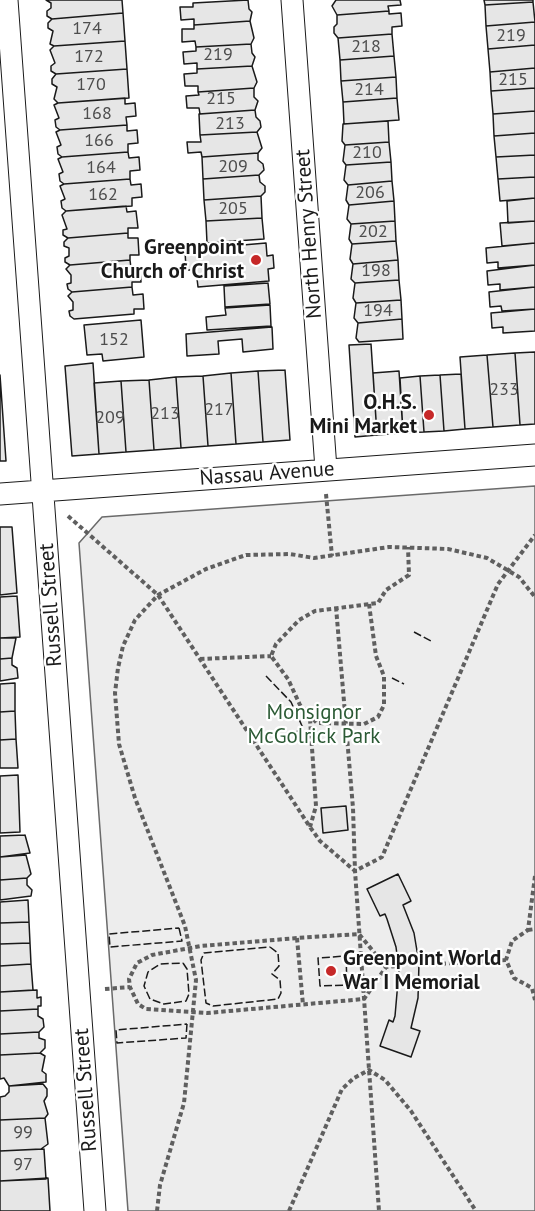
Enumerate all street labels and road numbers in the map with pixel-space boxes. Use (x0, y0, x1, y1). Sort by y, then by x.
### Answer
street label: North Henry Street (291, 148, 327, 320)
street label: Nassau Avenue (199, 457, 335, 491)
street label: Russell Street (34, 543, 68, 667)
street label: Russell Street (69, 1028, 103, 1152)

